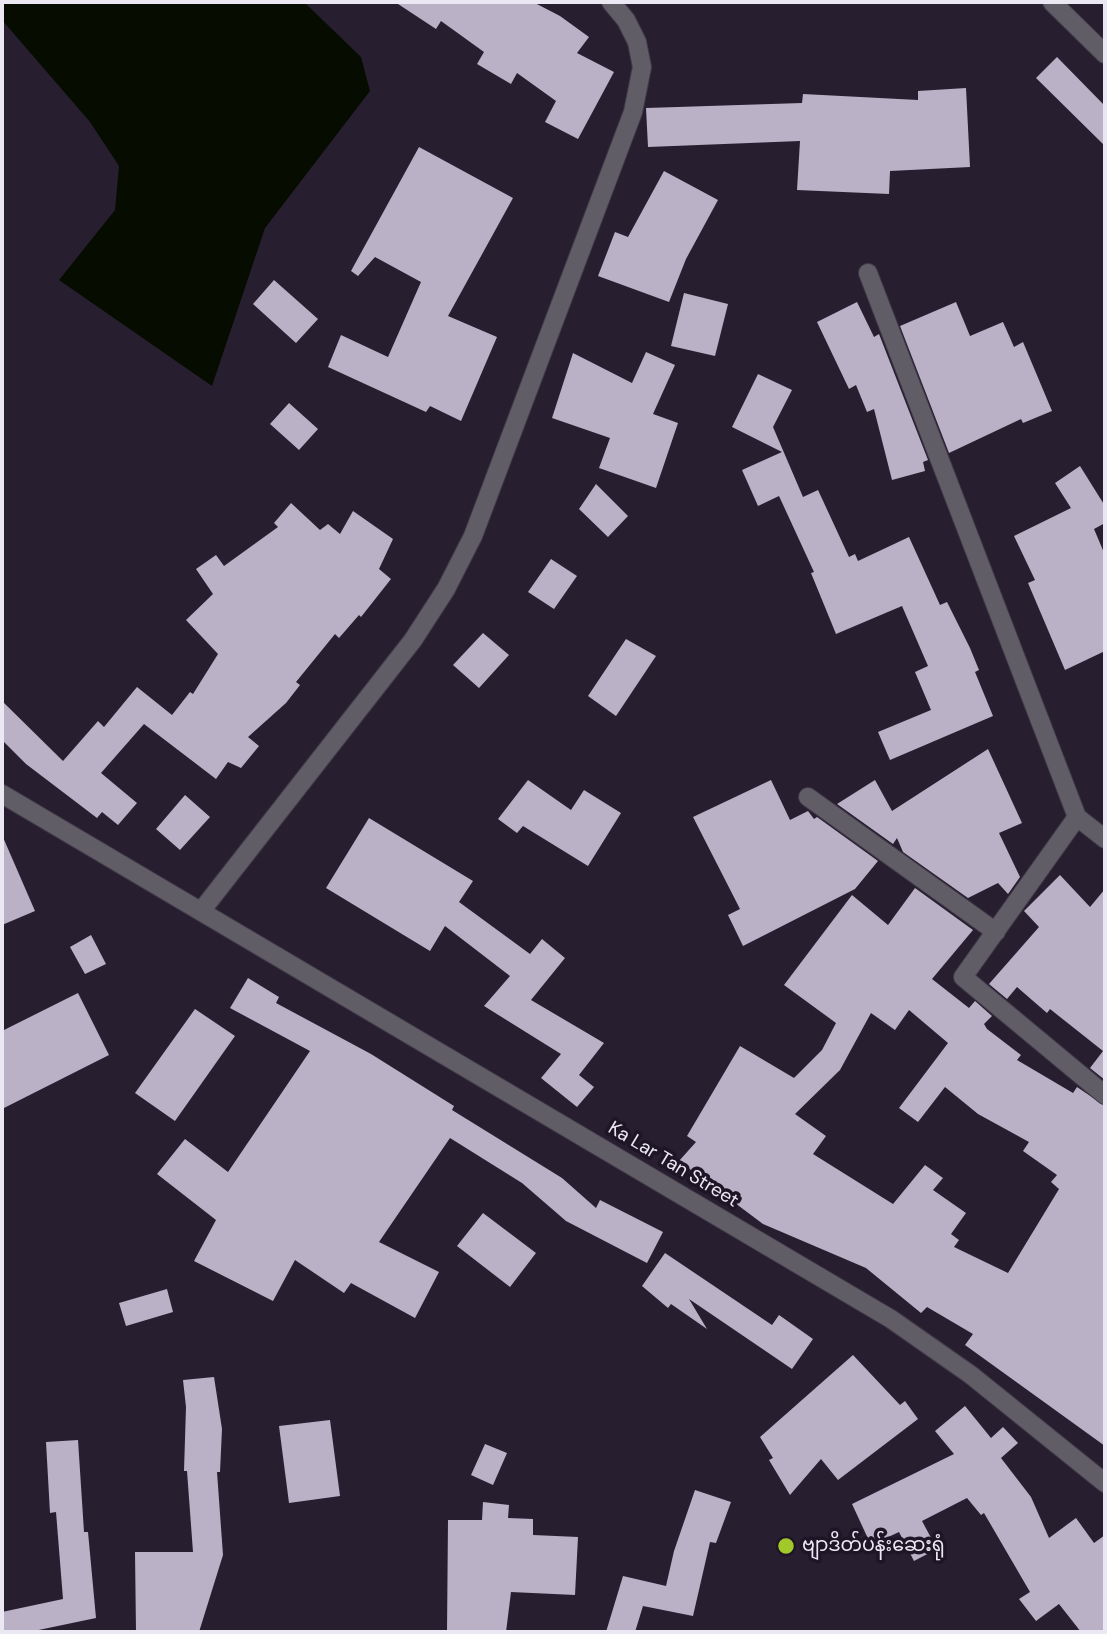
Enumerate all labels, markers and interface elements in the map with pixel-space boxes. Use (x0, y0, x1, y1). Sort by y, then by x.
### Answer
street label: Ka Lar Tan Street (604, 1117, 742, 1213)
place label: ဗျာဒိတ်ပန်းဆေးရုံ (802, 1535, 945, 1557)
marker: ဗျာဒိတ်ပန်းဆေးရုံ (776, 1536, 796, 1556)

